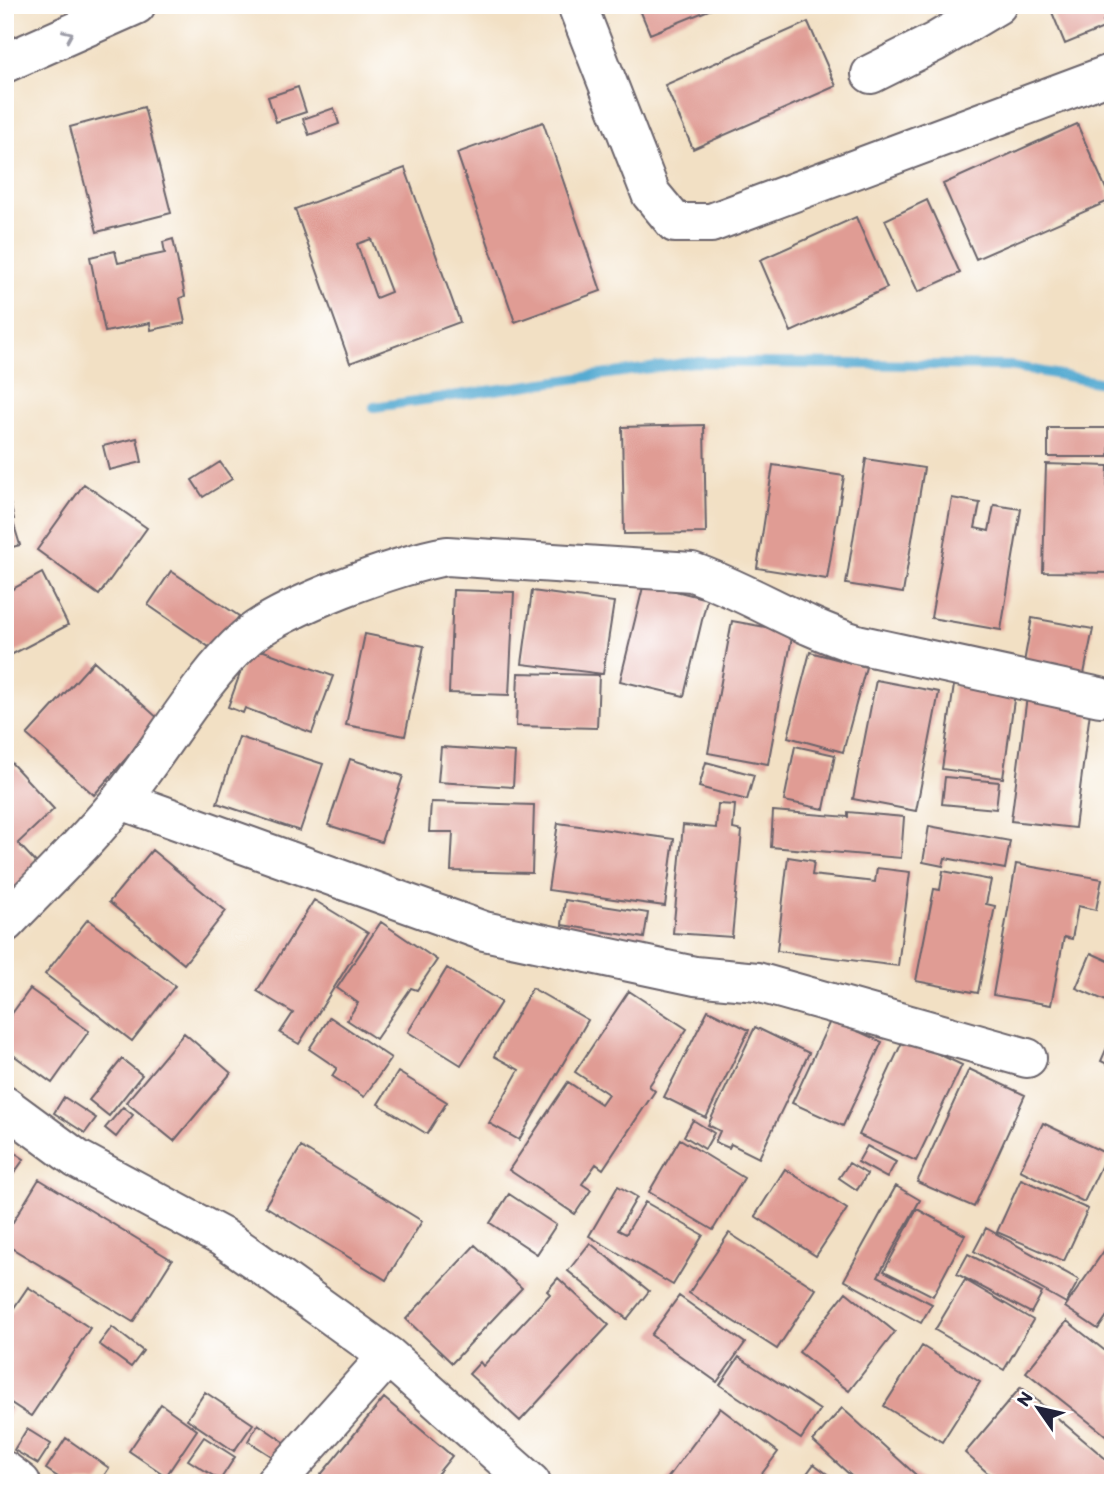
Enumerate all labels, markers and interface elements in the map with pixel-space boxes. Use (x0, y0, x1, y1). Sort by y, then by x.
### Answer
one-way arrow (60, 29, 73, 43)
north arrow (1002, 1372, 1072, 1442)
text: N (1011, 1387, 1037, 1411)

